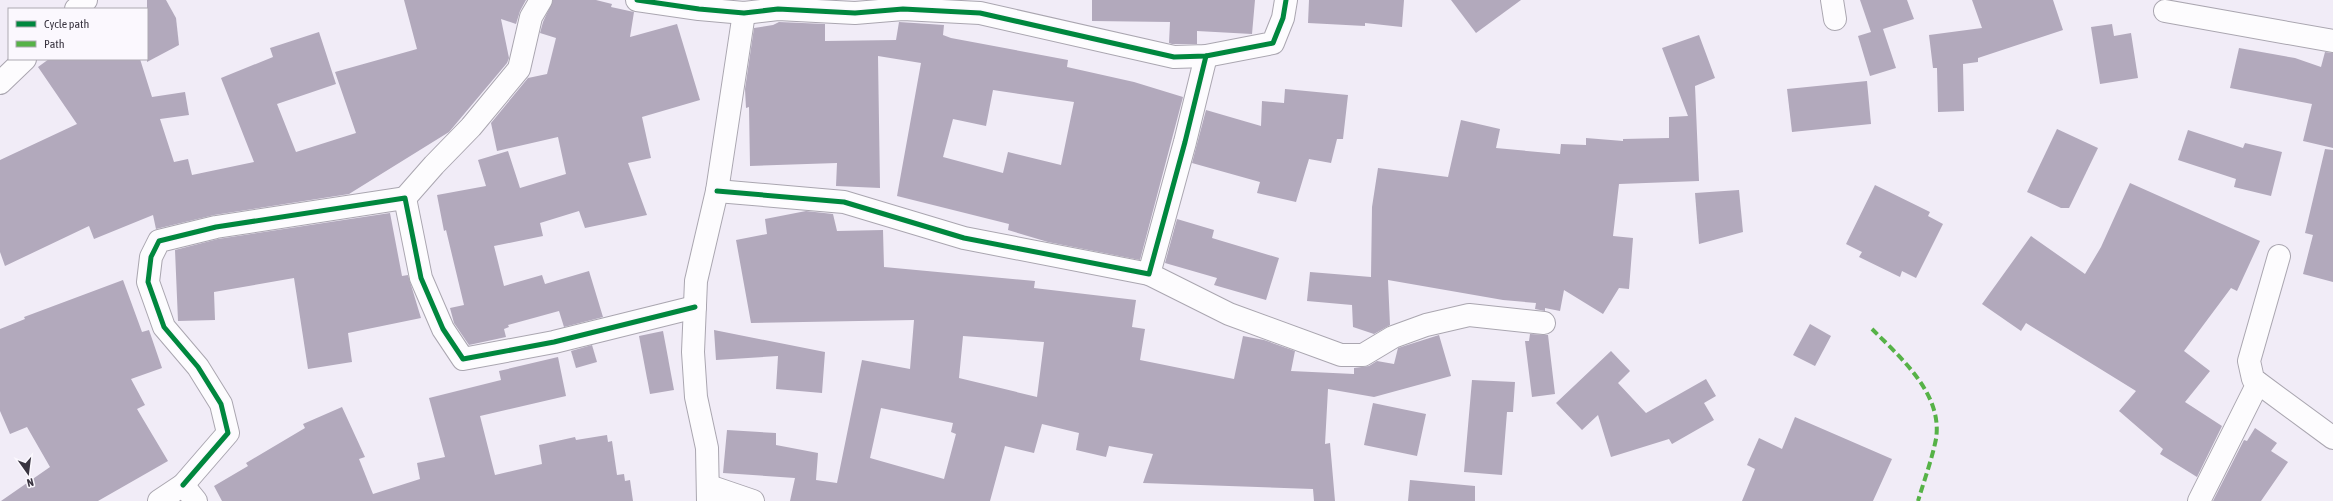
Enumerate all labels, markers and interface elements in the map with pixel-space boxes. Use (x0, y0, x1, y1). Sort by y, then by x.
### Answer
legend (8, 8, 148, 60)
text: Cycle path (44, 17, 89, 31)
text: Path (44, 37, 65, 51)
north arrow (8, 453, 48, 493)
text: N (26, 476, 35, 489)

